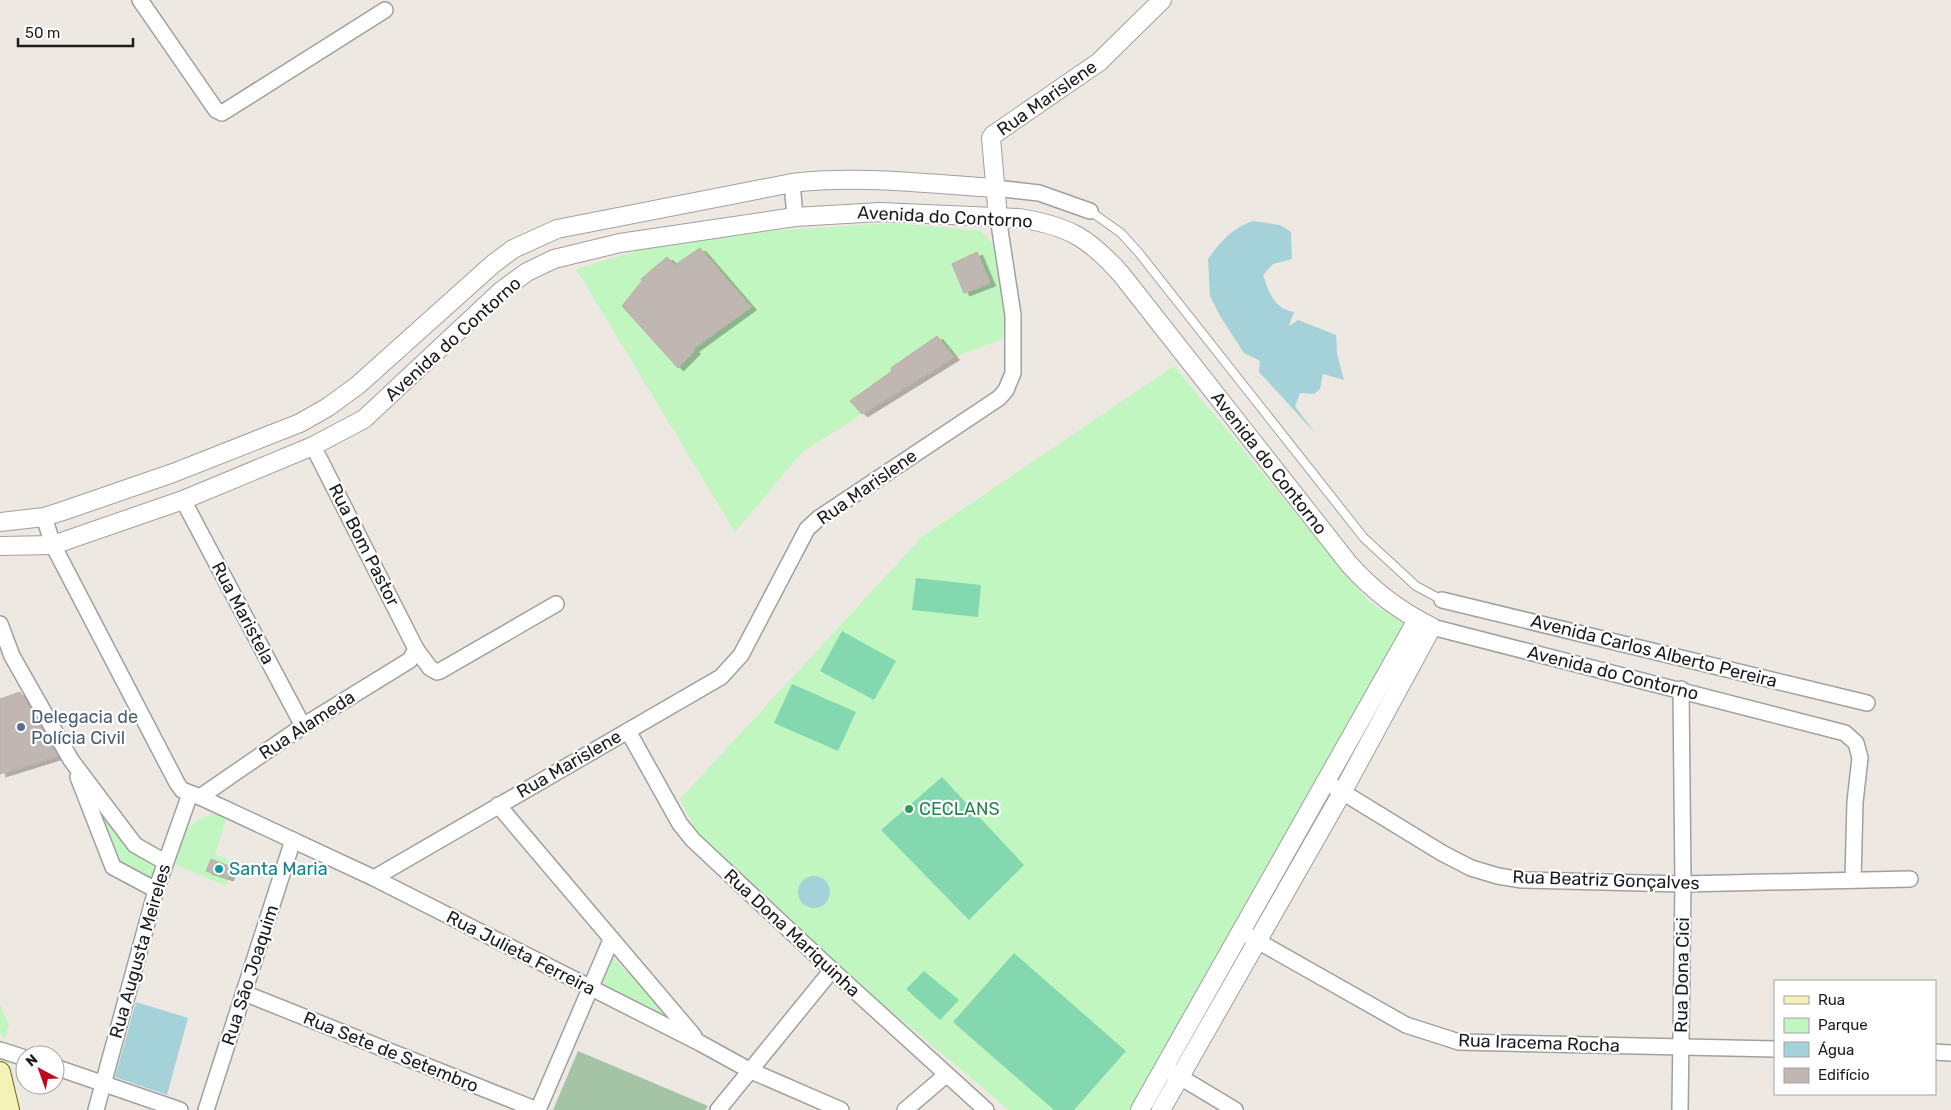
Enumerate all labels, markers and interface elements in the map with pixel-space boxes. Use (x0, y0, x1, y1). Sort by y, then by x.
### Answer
scale bar (18, 15, 132, 47)
text: 50 m (25, 24, 60, 42)
street label: Rua Marislene (993, 55, 1101, 141)
street label: Avenida do Contorno (857, 201, 1033, 233)
street label: Avenida do Contorno (380, 272, 526, 406)
street label: Avenida do Contorno (1206, 387, 1332, 539)
street label: Rua Marislene (813, 444, 921, 530)
street label: Rua Bom Pastor (324, 480, 404, 610)
street label: Rua Maristela (207, 558, 279, 668)
street label: Avenida Carlos Alberto Pereira (1528, 610, 1780, 692)
street label: Avenida do Contorno (1525, 641, 1701, 705)
street label: Rua Alameda (255, 686, 359, 764)
place label: Delegacia de Polícia Civil (31, 706, 138, 749)
marker: Delegacia de Polícia Civil (15, 721, 27, 733)
street label: Rua Marislene (513, 725, 625, 803)
place label: CECLANS (919, 798, 1000, 820)
marker: CECLANS (903, 803, 915, 815)
place label: Santa Maria (229, 858, 328, 880)
street label: Rua Augusta Meireles (105, 861, 175, 1041)
marker: Santa Maria (213, 863, 225, 875)
street label: Rua Dona Mariquinha (719, 864, 865, 1002)
street label: Rua Beatriz Gonçalves (1512, 866, 1700, 894)
street label: Rua São Joaquim (217, 902, 283, 1048)
street label: Rua Julieta Ferreira (443, 906, 599, 1000)
street label: Rua Dona Cici (1670, 917, 1694, 1033)
legend (1774, 980, 1936, 1095)
text: Rua (1818, 991, 1845, 1009)
street label: Rua Sete de Setembro (300, 1007, 482, 1097)
text: Parque (1818, 1016, 1868, 1034)
street label: Rua Iracema Rocha (1458, 1029, 1620, 1057)
text: Água (1818, 1041, 1854, 1059)
north arrow (15, 1045, 65, 1095)
text: N (22, 1051, 41, 1070)
text: Edifício (1818, 1066, 1870, 1084)

